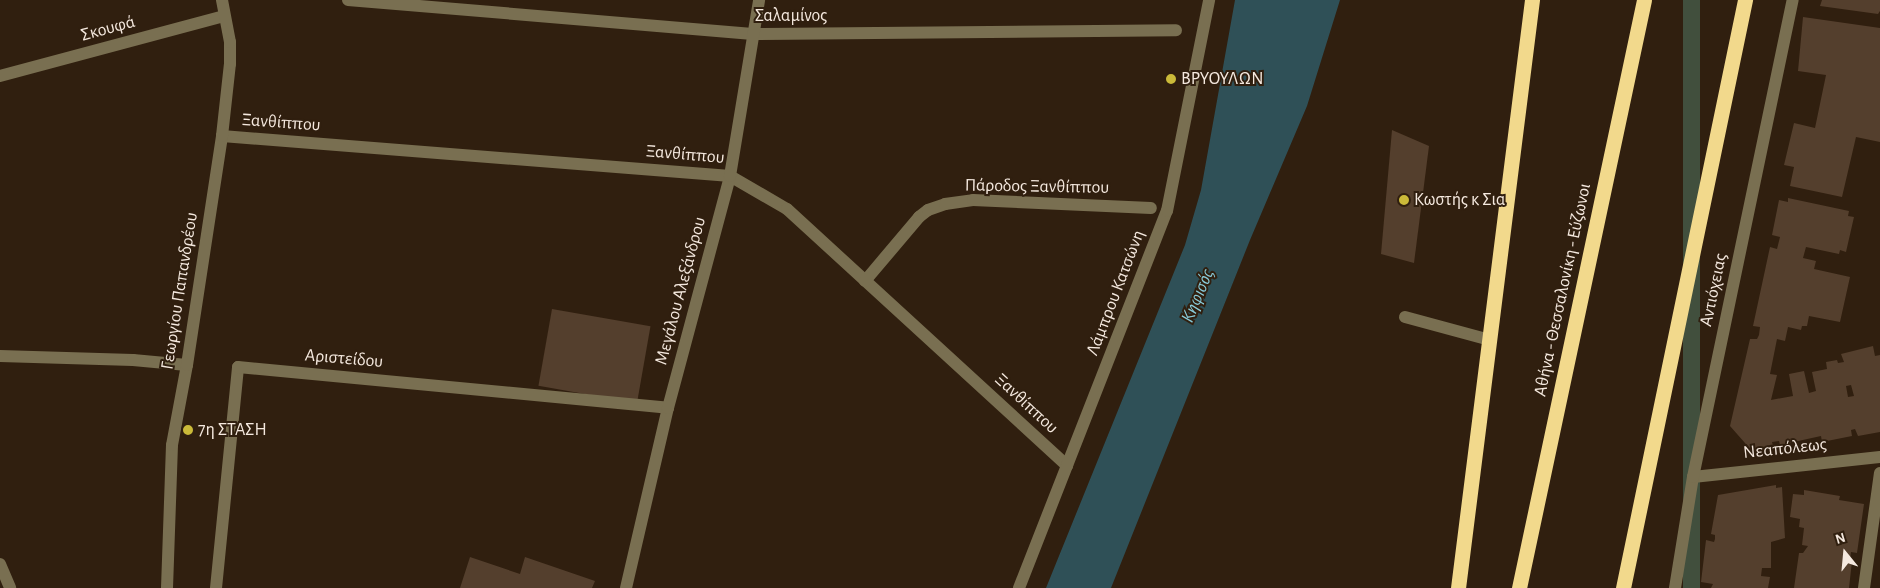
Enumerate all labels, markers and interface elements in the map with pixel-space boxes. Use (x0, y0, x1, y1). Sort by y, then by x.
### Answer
street label: Σαλαμίνος (755, 5, 827, 27)
street label: Σκουφά (78, 11, 138, 47)
place label: ΒΡΥΟΥΛΩΝ (1181, 68, 1263, 90)
marker: ΒΡΥΟΥΛΩΝ (1165, 73, 1177, 85)
street label: Ξανθίππου (241, 109, 321, 137)
street label: Ξανθίππου (645, 141, 725, 169)
street label: Πάροδος Ξανθίππου (965, 175, 1109, 199)
street label: Αθήνα - Θεσσαλονίκη - Εύζωνοι (1530, 181, 1596, 399)
place label: Κωστής κ Σια (1414, 189, 1505, 211)
marker: Κωστής κ Σια (1398, 194, 1410, 206)
street label: Γεωργίου Παπανδρέου (157, 211, 203, 371)
street label: Μεγάλου Αλεξάνδρου (651, 215, 711, 367)
street label: Λάμπρου Κατσώνη (1082, 227, 1150, 359)
street label: Αντιόχειας (1696, 251, 1732, 329)
water label: Κηφισός (1177, 266, 1219, 326)
street label: Αριστείδου (304, 345, 384, 373)
street label: Ξανθίππου (990, 369, 1062, 439)
place label: 7η ΣΤΑΣΗ (198, 419, 267, 441)
marker: 7η ΣΤΑΣΗ (182, 424, 194, 436)
street label: Νεαπόλεως (1742, 434, 1828, 464)
north arrow (1820, 528, 1870, 578)
text: N (1834, 531, 1847, 547)

